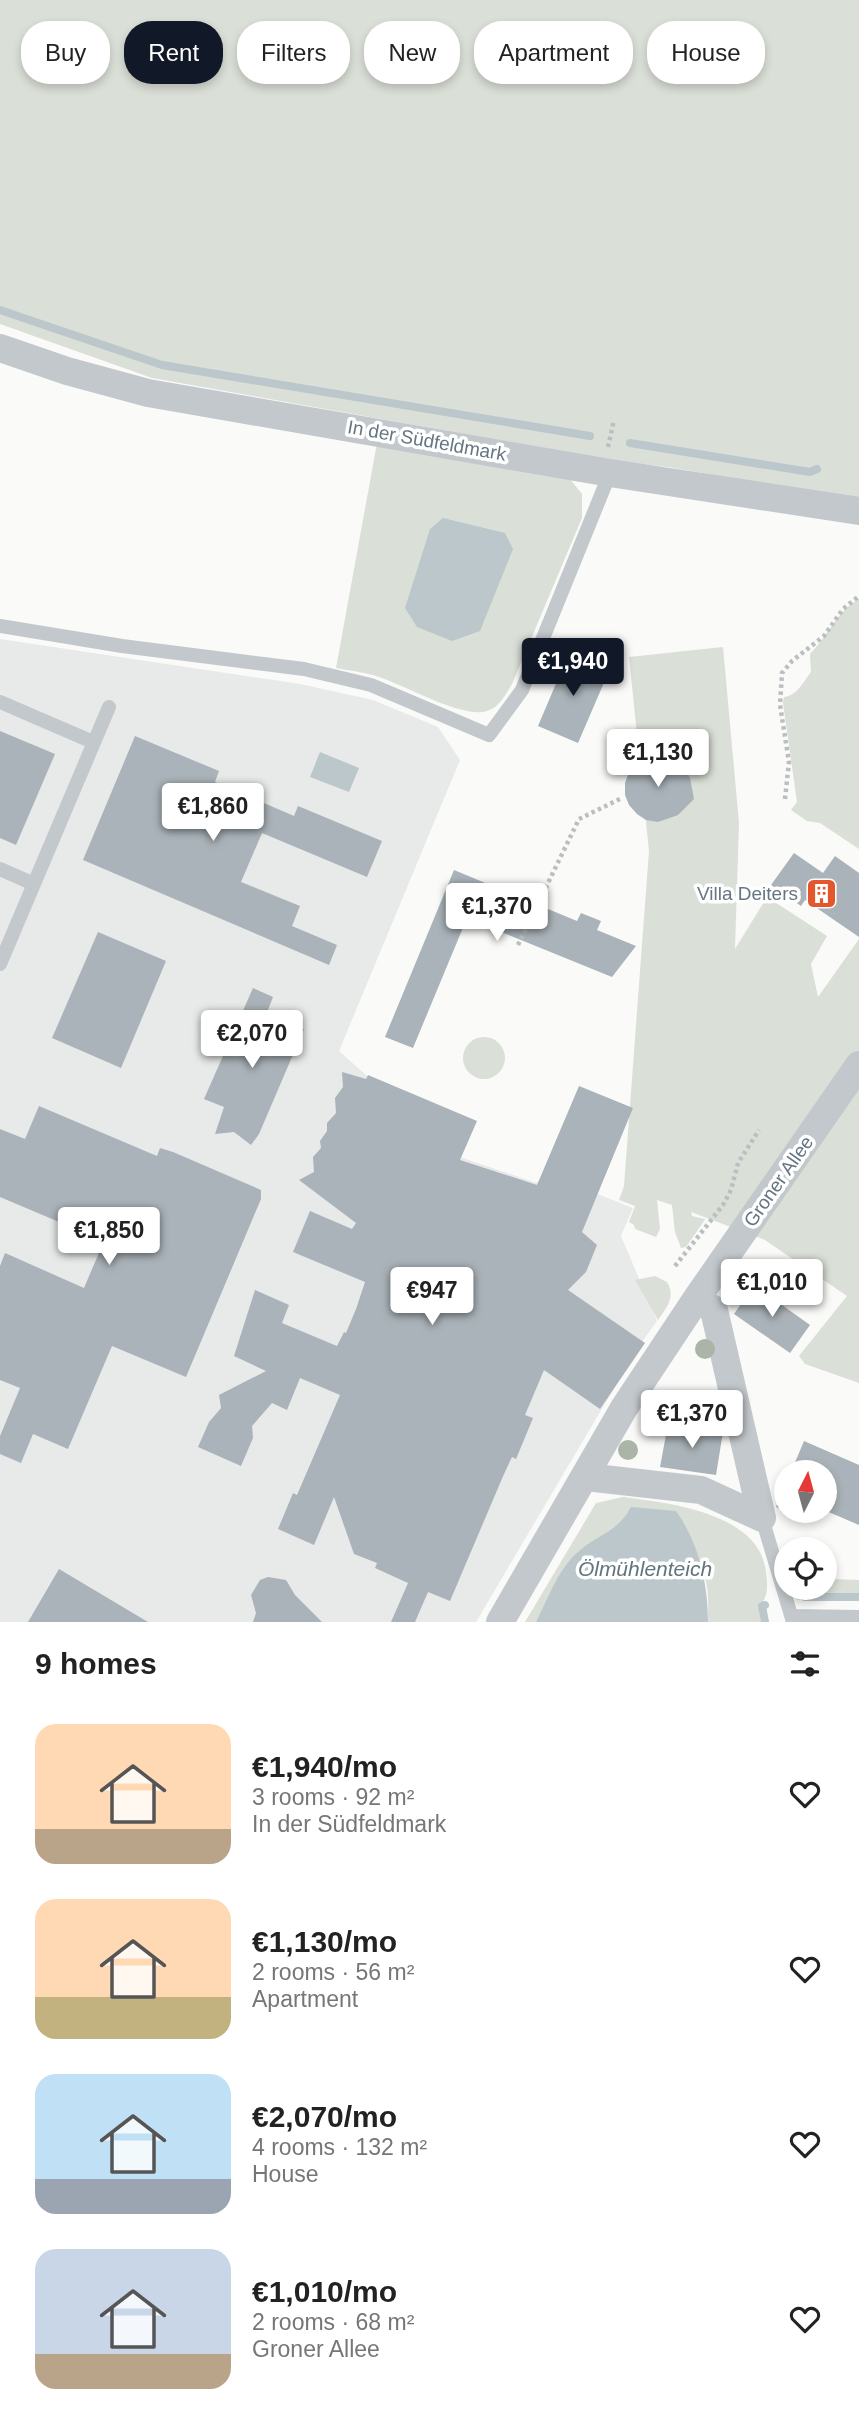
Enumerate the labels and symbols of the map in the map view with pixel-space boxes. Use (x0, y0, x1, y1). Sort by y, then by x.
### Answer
street label: In der Südfeldmark (346, 416, 508, 465)
pin: €1,940 (516, 638, 630, 698)
pin: €1,130 (601, 730, 715, 789)
pin: €1,860 (156, 784, 270, 843)
building icon: Villa Deiters (804, 876, 838, 910)
place label: Villa Deiters (697, 883, 798, 904)
pin: €1,370 (440, 884, 554, 943)
pin: €2,070 (195, 1010, 309, 1070)
street label: Groner Allee (740, 1132, 817, 1231)
pin: €1,850 (52, 1208, 166, 1267)
pin: €1,010 (715, 1260, 829, 1319)
pin: €947 (391, 1268, 473, 1327)
pin: €1,370 (635, 1390, 749, 1450)
north arrow (774, 1460, 836, 1522)
water label: Ölmühlenteich (578, 1557, 712, 1580)

